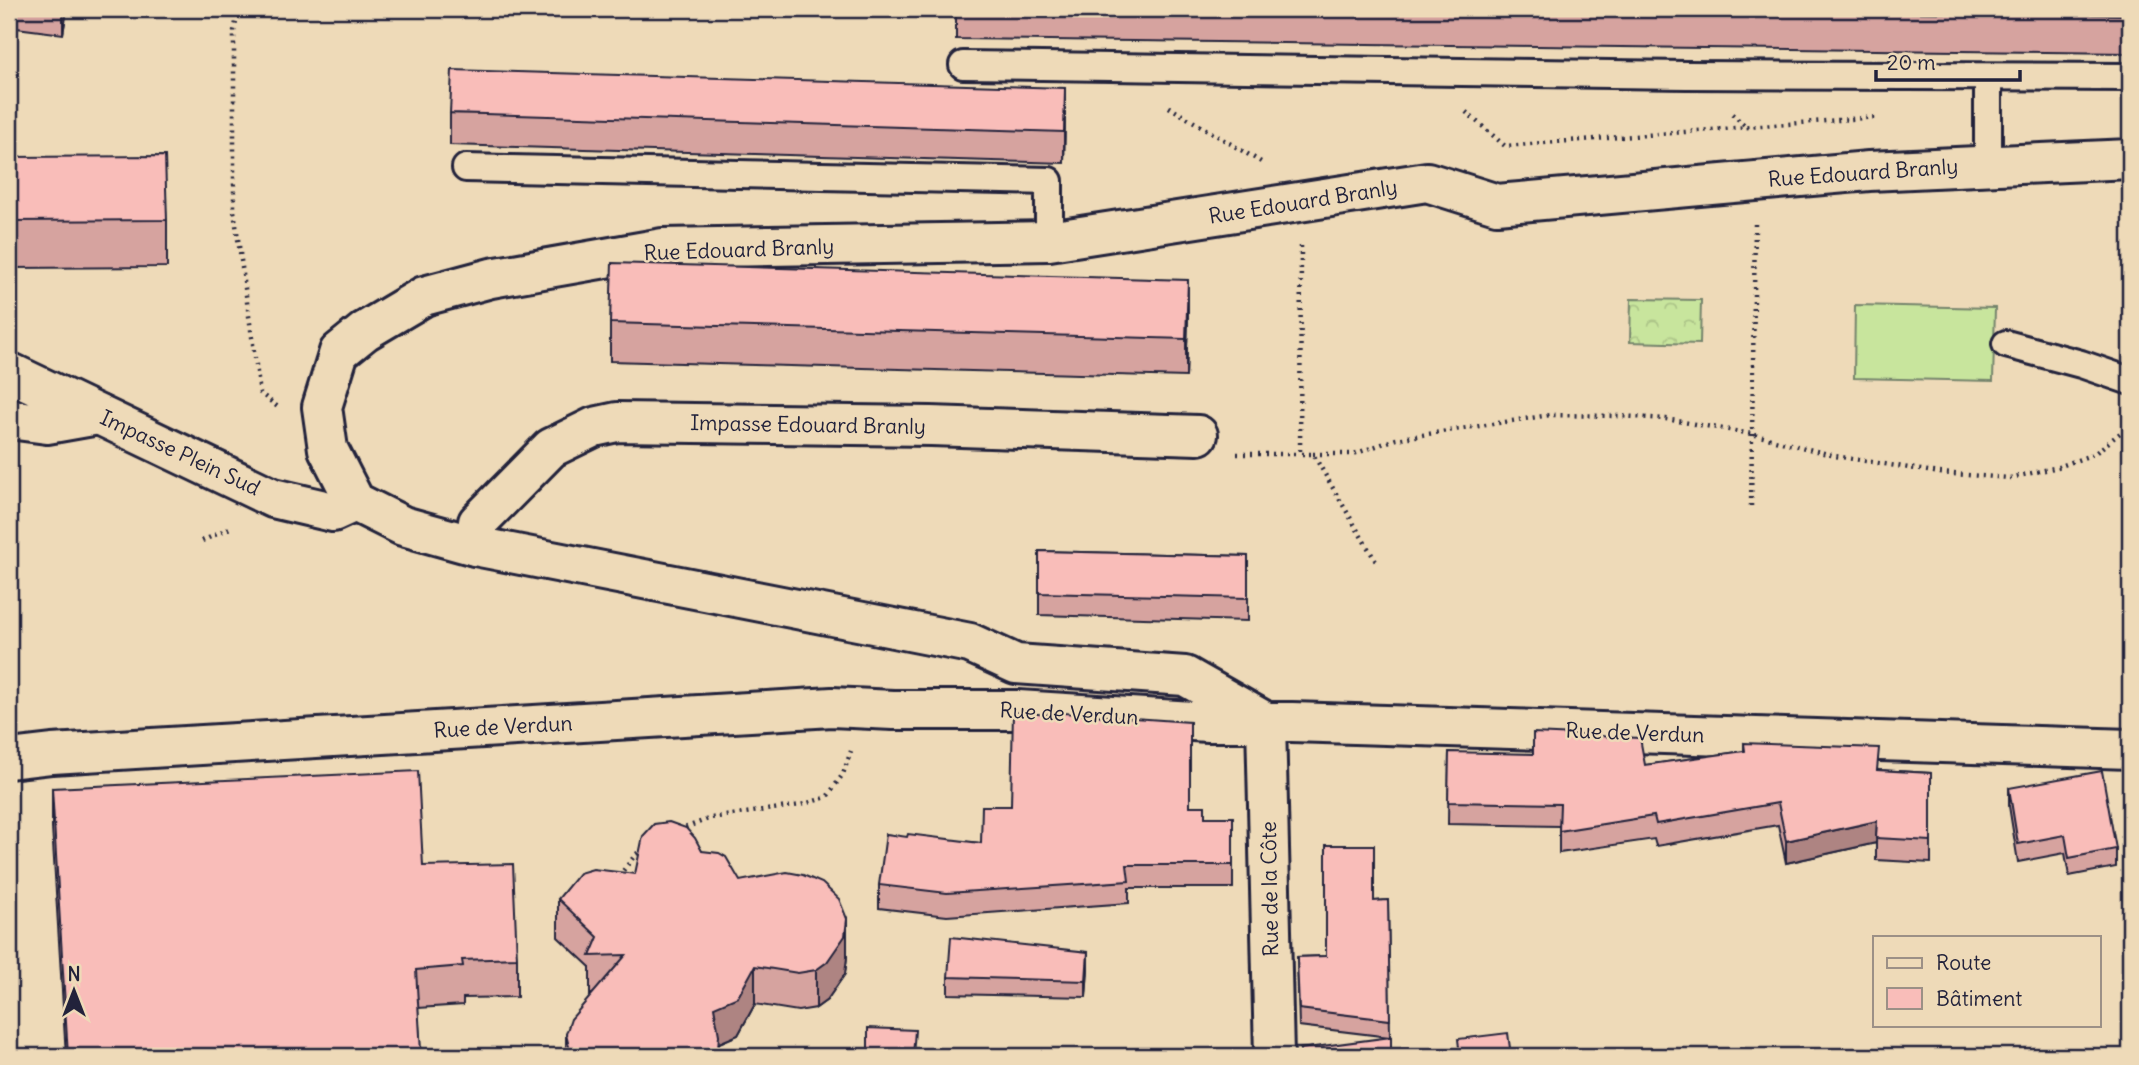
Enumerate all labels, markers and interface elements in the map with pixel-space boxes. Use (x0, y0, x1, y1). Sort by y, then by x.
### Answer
scale bar (1876, 38, 2020, 82)
text: 20 m (1887, 49, 1936, 76)
street label: Rue Edouard Branly (1767, 152, 1959, 193)
street label: Rue Edouard Branly (1207, 173, 1399, 230)
street label: Rue Edouard Branly (643, 233, 835, 266)
street label: Impasse Plein Sud (96, 404, 265, 501)
street label: Impasse Edouard Branly (690, 409, 926, 440)
street label: Rue de Verdun (999, 696, 1139, 731)
street label: Rue de Verdun (433, 709, 573, 744)
street label: Rue de Verdun (1565, 717, 1705, 748)
street label: Rue de la Côte (1255, 821, 1284, 957)
legend (1873, 936, 2100, 1026)
text: Route (1936, 949, 1991, 976)
north arrow (38, 956, 108, 1026)
text: N (67, 962, 81, 986)
text: Bâtiment (1936, 985, 2022, 1012)

